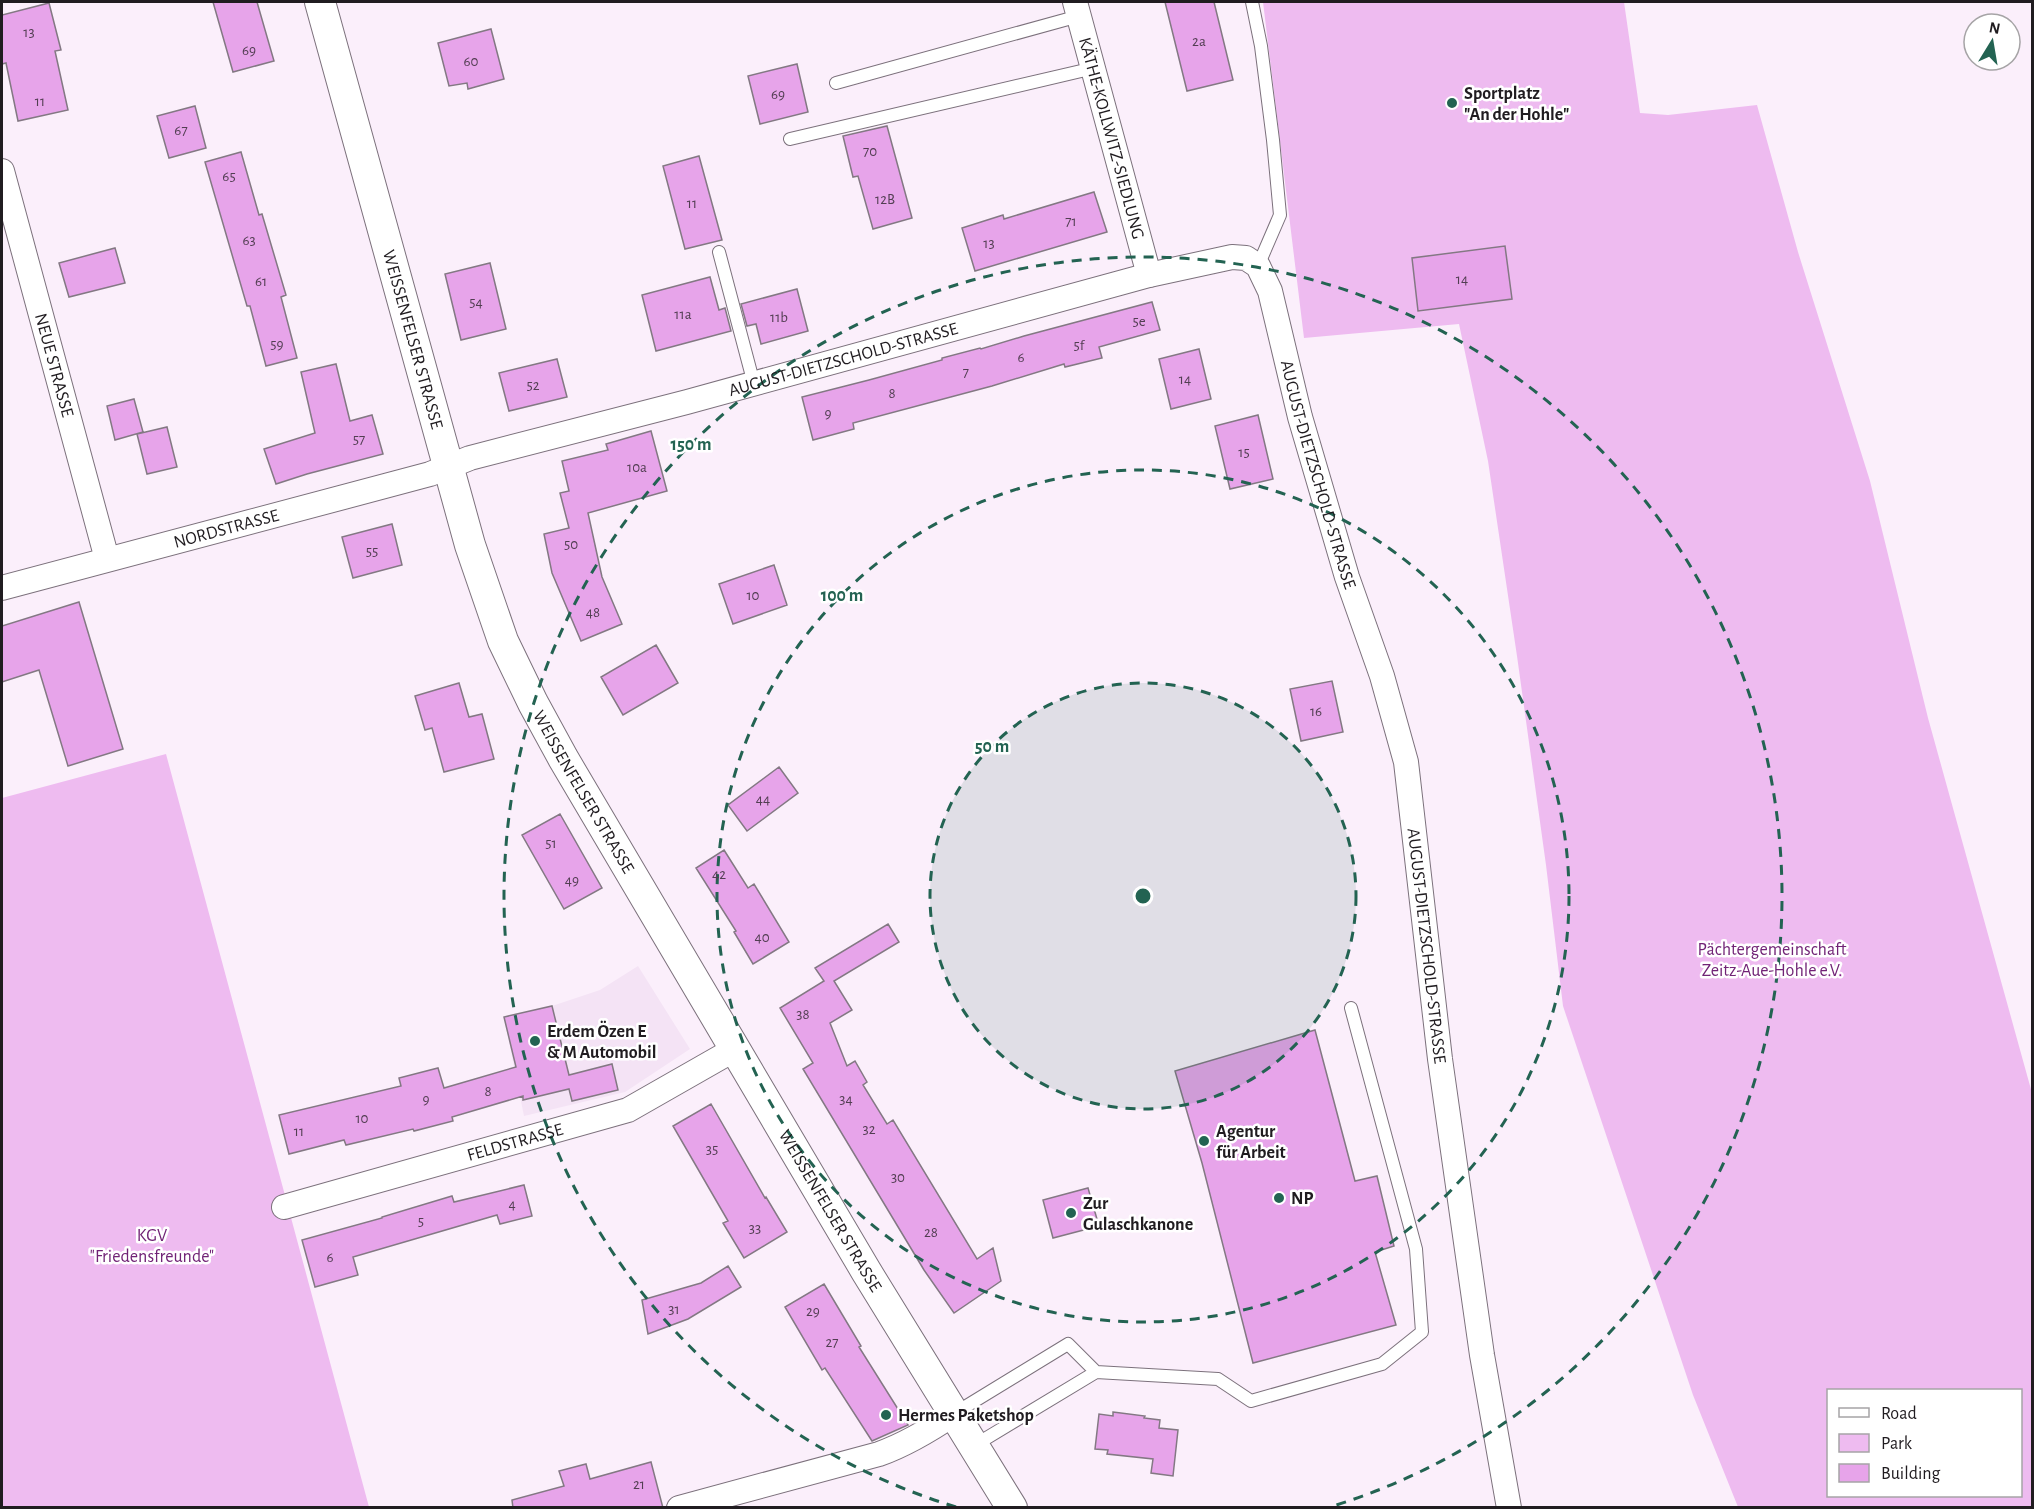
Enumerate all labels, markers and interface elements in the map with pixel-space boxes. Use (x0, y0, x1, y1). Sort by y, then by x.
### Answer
north arrow (1962, 12, 2022, 72)
text: N (1988, 19, 2002, 37)
house number: 13 (23, 25, 35, 40)
house number: 2a (1192, 34, 1206, 49)
street label: KÄTHE-KOLLWITZ-SIEDLUNG (1075, 35, 1147, 241)
house number: 69 (242, 43, 256, 58)
house number: 60 (464, 54, 479, 69)
place label: Sportplatz "An der Hohle" (1464, 85, 1569, 124)
house number: 69 (771, 87, 785, 102)
house number: 11 (35, 94, 45, 109)
marker: Sportplatz "An der Hohle" (1445, 96, 1459, 110)
house number: 67 (174, 123, 188, 138)
house number: 70 (863, 144, 877, 159)
house number: 65 (222, 169, 236, 184)
house number: 12B (875, 192, 895, 207)
house number: 11 (687, 196, 697, 211)
house number: 71 (1065, 214, 1077, 229)
house number: 63 (242, 233, 256, 248)
house number: 13 (983, 236, 995, 251)
street label: WEISSENFELSER STRASSE (379, 248, 446, 431)
house number: 14 (1456, 272, 1468, 287)
house number: 61 (255, 274, 267, 289)
house number: 54 (469, 295, 483, 310)
house number: 11a (674, 307, 692, 322)
house number: 11b (770, 310, 788, 325)
street label: NEUE STRASSE (31, 311, 76, 420)
house number: 5e (1132, 314, 1146, 329)
street label: AUGUST-DIETZSCHOLD-STRASSE (727, 320, 960, 400)
house number: 59 (270, 337, 284, 352)
house number: 5f (1074, 338, 1086, 353)
house number: 6 (1017, 350, 1025, 365)
street label: AUGUST-DIETZSCHOLD-STRASSE (1277, 358, 1359, 592)
house number: 7 (963, 365, 969, 380)
house number: 14 (1179, 372, 1191, 387)
house number: 52 (526, 378, 540, 393)
house number: 8 (888, 386, 896, 401)
house number: 9 (824, 406, 832, 421)
house number: 57 (353, 432, 365, 447)
text: 150 m (671, 436, 711, 454)
house number: 15 (1238, 445, 1250, 460)
house number: 10a (627, 460, 647, 475)
street label: NORDSTRASSE (172, 507, 281, 552)
house number: 50 (564, 537, 578, 552)
house number: 55 (366, 544, 378, 559)
text: 100 m (821, 587, 863, 605)
house number: 10 (746, 588, 760, 603)
house number: 48 (586, 605, 600, 620)
house number: 16 (1310, 704, 1322, 719)
street label: WEISSENFELSER STRASSE (529, 708, 637, 877)
text: 50 m (975, 738, 1009, 756)
house number: 44 (756, 792, 770, 807)
street label: AUGUST-DIETZSCHOLD-STRASSE (1404, 827, 1449, 1065)
house number: 51 (545, 836, 557, 851)
house number: 42 (712, 867, 726, 882)
house number: 49 (565, 873, 579, 888)
centre of rings (1133, 886, 1153, 906)
house number: 40 (754, 930, 770, 945)
park label: Pächtergemeinschaft Zeitz-Aue-Hohle e.V. (1698, 941, 1847, 980)
house number: 38 (796, 1007, 810, 1022)
place label: Erdem Özen E & M Automobil (547, 1020, 656, 1062)
marker: Erdem Özen E & M Automobil (528, 1034, 542, 1048)
house number: 8 (484, 1084, 492, 1099)
house number: 9 (422, 1092, 430, 1107)
house number: 34 (839, 1092, 853, 1107)
house number: 10 (355, 1111, 369, 1126)
street label: FELDSTRASSE (465, 1121, 566, 1165)
house number: 32 (862, 1122, 876, 1137)
place label: Agentur für Arbeit (1216, 1123, 1286, 1162)
house number: 11 (294, 1124, 304, 1139)
street label: WEISSENFELSER STRASSE (775, 1127, 885, 1295)
marker: Agentur für Arbeit (1197, 1134, 1211, 1148)
house number: 35 (706, 1142, 718, 1157)
house number: 30 (891, 1170, 905, 1185)
place label: NP (1291, 1190, 1314, 1208)
marker: NP (1272, 1191, 1286, 1205)
place label: Zur Gulaschkanone (1083, 1195, 1193, 1234)
house number: 4 (508, 1197, 516, 1212)
marker: Zur Gulaschkanone (1064, 1206, 1078, 1220)
house number: 5 (418, 1214, 424, 1229)
house number: 33 (749, 1221, 761, 1236)
house number: 28 (924, 1225, 938, 1240)
park label: KGV "Friedensfreunde" (90, 1227, 214, 1266)
house number: 6 (326, 1250, 334, 1265)
house number: 31 (668, 1302, 680, 1317)
house number: 29 (806, 1304, 820, 1319)
house number: 27 (825, 1335, 839, 1350)
legend (1827, 1389, 2022, 1497)
text: Road (1881, 1405, 1917, 1423)
place label: Hermes Paketshop (898, 1407, 1034, 1425)
marker: Hermes Paketshop (879, 1408, 893, 1422)
text: Park (1881, 1435, 1913, 1453)
text: Building (1881, 1465, 1941, 1483)
house number: 21 (633, 1477, 645, 1492)

